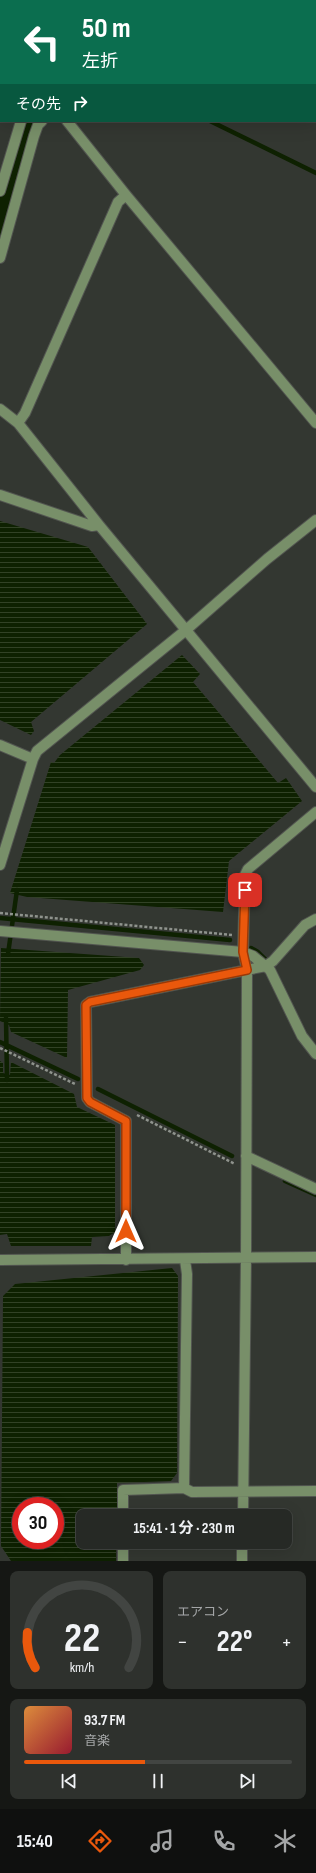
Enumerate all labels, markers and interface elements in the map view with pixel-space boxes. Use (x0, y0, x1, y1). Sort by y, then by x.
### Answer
text: 50 m (82, 12, 131, 45)
icon: left (16, 16, 68, 68)
text: 左折 (82, 51, 118, 72)
icon: right (69, 92, 91, 114)
text: その先 (16, 95, 61, 114)
pin (228, 873, 262, 907)
icon: arrive (234, 879, 256, 901)
position arrow (105, 1210, 147, 1252)
speed limit sign: 30 (12, 1497, 64, 1549)
text: 15:41 · 1 分 · 230 m (133, 1519, 235, 1538)
text: エアコン (177, 1604, 229, 1620)
text: 22 (63, 1614, 100, 1663)
text: 22° (217, 1624, 252, 1660)
text: − (177, 1629, 188, 1656)
text: + (281, 1629, 292, 1656)
text: km/h (69, 1659, 94, 1676)
text: 93.7 FM (84, 1711, 125, 1730)
text: 音楽 (84, 1733, 110, 1749)
icon: previous (58, 1770, 80, 1792)
icon: pause (147, 1770, 169, 1792)
icon: next (236, 1770, 258, 1792)
icon: directions (86, 1827, 114, 1855)
icon: music (148, 1827, 176, 1855)
icon: phone (210, 1827, 238, 1855)
icon: climate (271, 1827, 299, 1855)
text: 15:40 (17, 1831, 53, 1852)

